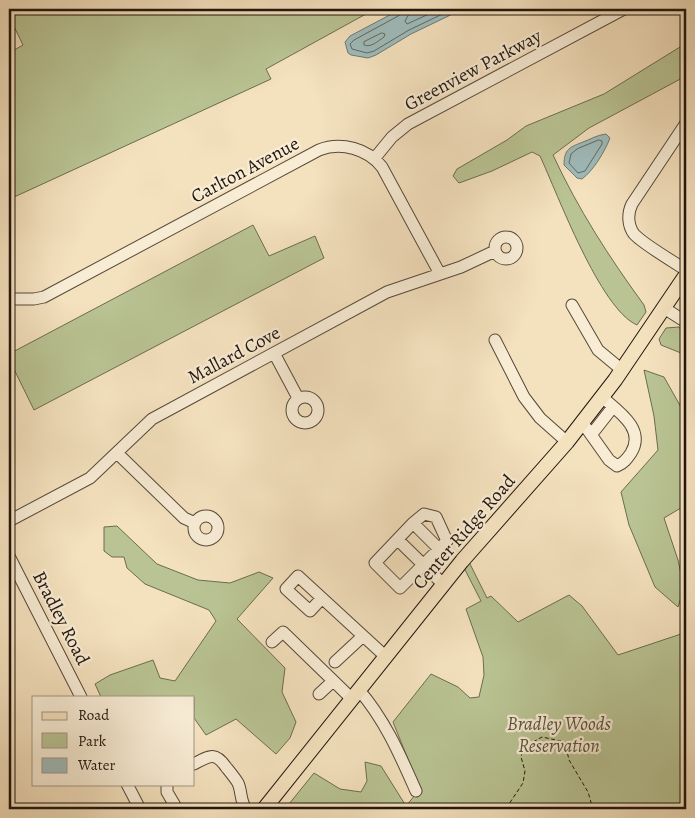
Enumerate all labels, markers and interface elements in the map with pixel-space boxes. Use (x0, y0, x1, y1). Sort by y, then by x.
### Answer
street label: Greenview Parkway (400, 23, 547, 117)
street label: Carlton Avenue (186, 131, 304, 209)
street label: Mallard Cove (183, 320, 285, 390)
street label: Center Ridge Road (407, 468, 522, 595)
street label: Bradley Road (26, 567, 96, 670)
legend (32, 696, 195, 786)
text: Road (78, 705, 110, 725)
park label: Bradley Woods Reservation (507, 711, 612, 759)
text: Park (78, 731, 107, 751)
text: Water (77, 755, 115, 775)

